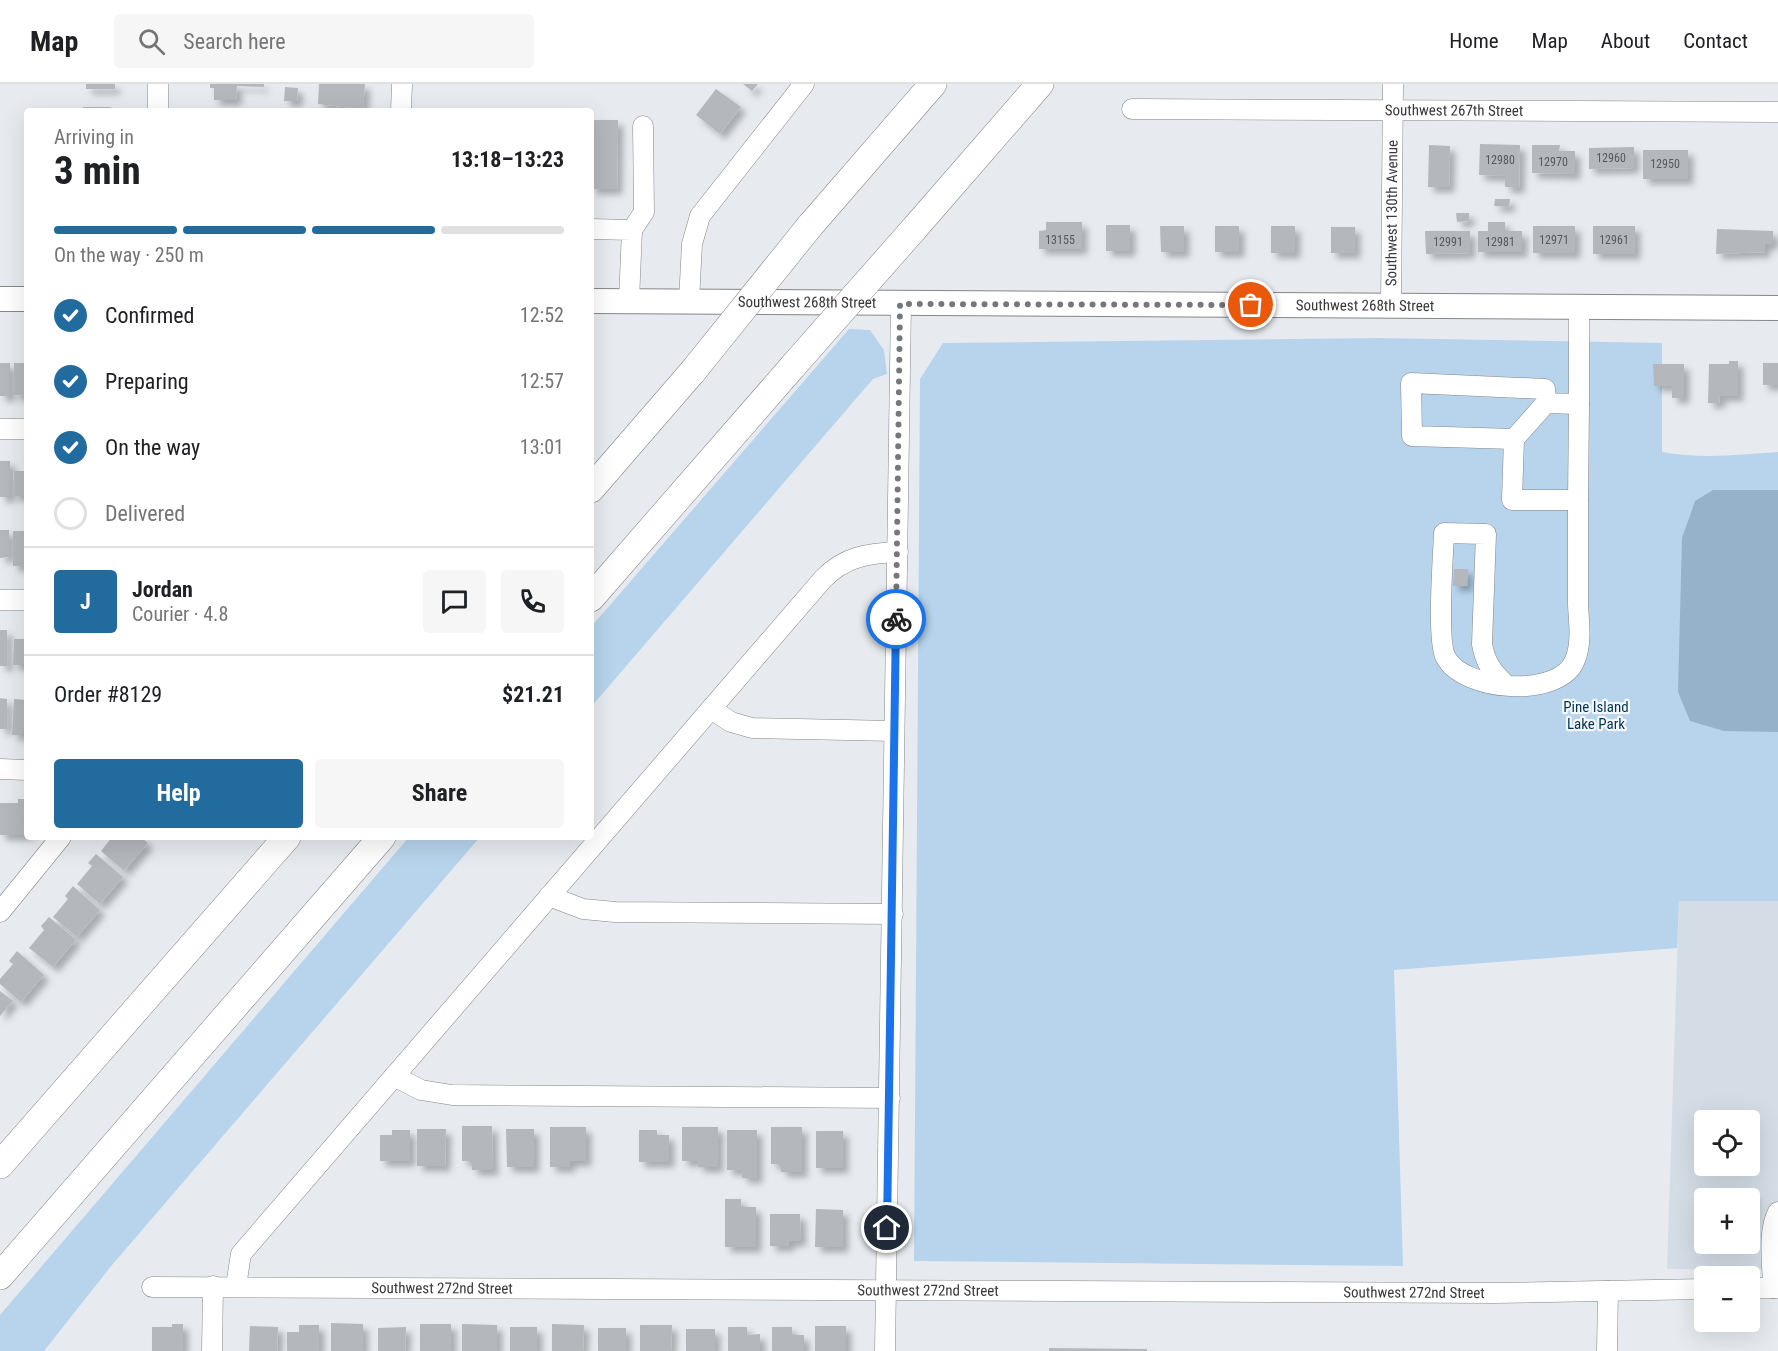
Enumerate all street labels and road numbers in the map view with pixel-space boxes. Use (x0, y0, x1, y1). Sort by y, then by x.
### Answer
street label: Southwest 267th Street (1385, 101, 1523, 120)
street label: Southwest 130th Avenue (1382, 140, 1401, 286)
street label: Southwest 268th Street (738, 293, 876, 312)
street label: Southwest 268th Street (1296, 296, 1434, 315)
street label: Southwest 272nd Street (371, 1279, 513, 1298)
street label: Southwest 272nd Street (857, 1281, 999, 1300)
street label: Southwest 272nd Street (1343, 1283, 1485, 1302)

